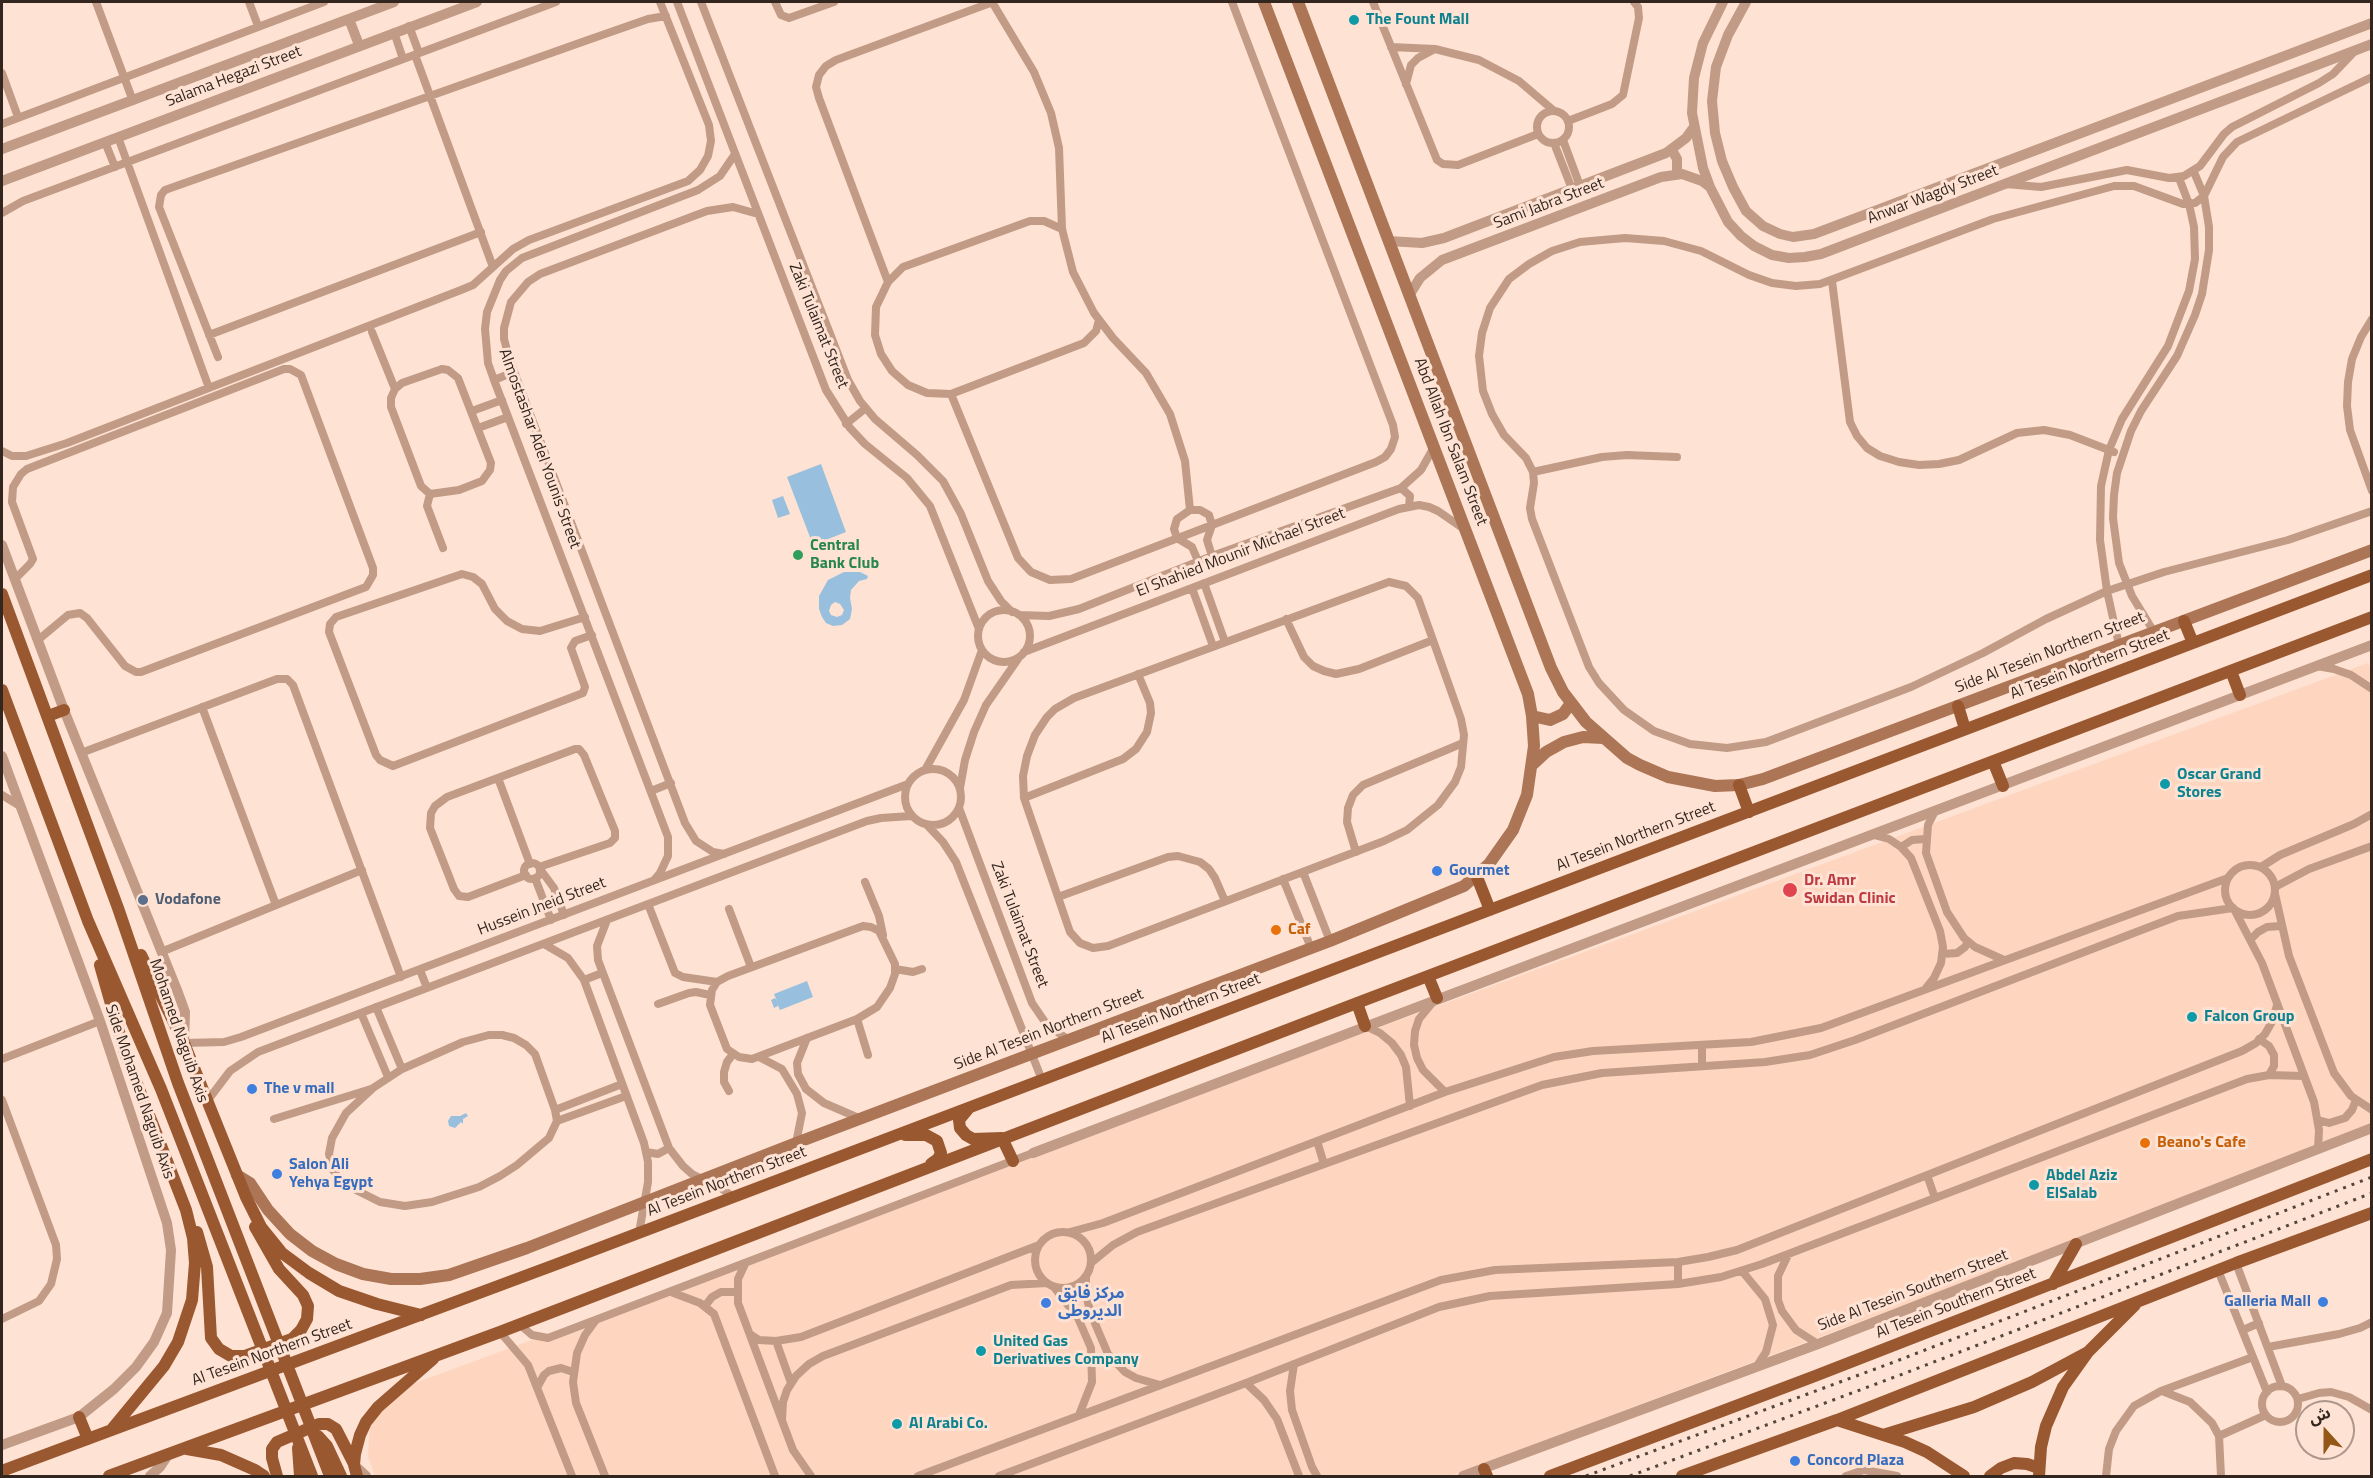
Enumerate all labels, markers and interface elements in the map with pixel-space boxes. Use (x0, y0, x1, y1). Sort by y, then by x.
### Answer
place label: The Fount Mall (1366, 10, 1469, 30)
marker: The Fount Mall (1347, 13, 1361, 27)
street label: Salama Hegazi Street (163, 42, 305, 112)
street label: Anwar Wagdy Street (1865, 161, 2001, 229)
street label: Sami Jabra Street (1491, 174, 1607, 234)
street label: Zaki Tulaimat Street (784, 260, 852, 392)
street label: Almostashar Adel Younis Street (494, 347, 584, 551)
street label: Abd Allah Ibn Salam Street (1409, 355, 1491, 529)
street label: El Shahied Mounir Michael Street (1134, 504, 1348, 602)
place label: Central Bank Club (810, 536, 879, 574)
marker: Central Bank Club (791, 548, 805, 562)
street label: Side Al Tesein Northern Street (1953, 608, 2147, 698)
street label: Al Tesein Northern Street (2008, 626, 2172, 704)
place label: Oscar Grand Stores (2177, 765, 2261, 803)
marker: Oscar Grand Stores (2158, 777, 2172, 791)
street label: Al Tesein Northern Street (1554, 798, 1718, 876)
street label: Zaki Tulaimat Street (986, 859, 1052, 991)
place label: Gourmet (1449, 861, 1509, 881)
marker: Gourmet (1430, 864, 1444, 878)
place label: Dr. Amr Swidan Clinic (1804, 871, 1896, 909)
street label: Hussein Jneid Street (475, 874, 609, 940)
marker: Dr. Amr Swidan Clinic (1781, 881, 1799, 899)
place label: Vodafone (155, 890, 221, 910)
marker: Vodafone (136, 893, 150, 907)
place label: Caf (1288, 920, 1311, 940)
marker: Caf (1269, 923, 1283, 937)
street label: Mohamed Naguib Axis (144, 957, 212, 1105)
street label: Al Tesein Northern Street (1099, 970, 1263, 1048)
street label: Side Al Tesein Northern Street (952, 985, 1146, 1075)
street label: Side Mohamed Naguib Axis (100, 1002, 178, 1182)
place label: Falcon Group (2204, 1007, 2294, 1027)
marker: Falcon Group (2185, 1010, 2199, 1024)
place label: The v mall (264, 1079, 335, 1099)
marker: The v mall (245, 1082, 259, 1096)
place label: Beano's Cafe (2157, 1133, 2246, 1153)
marker: Beano's Cafe (2138, 1136, 2152, 1150)
street label: Al Tesein Northern Street (645, 1143, 809, 1221)
place label: Salon Ali Yehya Egypt (289, 1155, 373, 1193)
place label: Abdel Aziz ElSalab (2046, 1166, 2117, 1204)
marker: Salon Ali Yehya Egypt (270, 1167, 284, 1181)
marker: Abdel Aziz ElSalab (2027, 1178, 2041, 1192)
street label: Side Al Tesein Southern Street (1815, 1246, 2011, 1336)
street label: Al Tesein Southern Street (1873, 1265, 2039, 1343)
place label: مركز فايق الديروطى (1058, 1284, 1124, 1322)
place label: Galleria Mall (2224, 1292, 2311, 1312)
marker: Galleria Mall (2316, 1295, 2330, 1309)
marker: مركز فايق الديروطى (1039, 1296, 1053, 1310)
street label: Al Tesein Northern Street (189, 1315, 355, 1391)
place label: United Gas Derivatives Company (993, 1332, 1139, 1370)
marker: United Gas Derivatives Company (974, 1344, 988, 1358)
north arrow (2295, 1400, 2355, 1460)
text: ش (2305, 1400, 2334, 1430)
place label: Al Arabi Co. (909, 1414, 988, 1434)
marker: Al Arabi Co. (890, 1417, 904, 1431)
place label: Concord Plaza (1807, 1451, 1904, 1471)
marker: Concord Plaza (1788, 1454, 1802, 1468)

